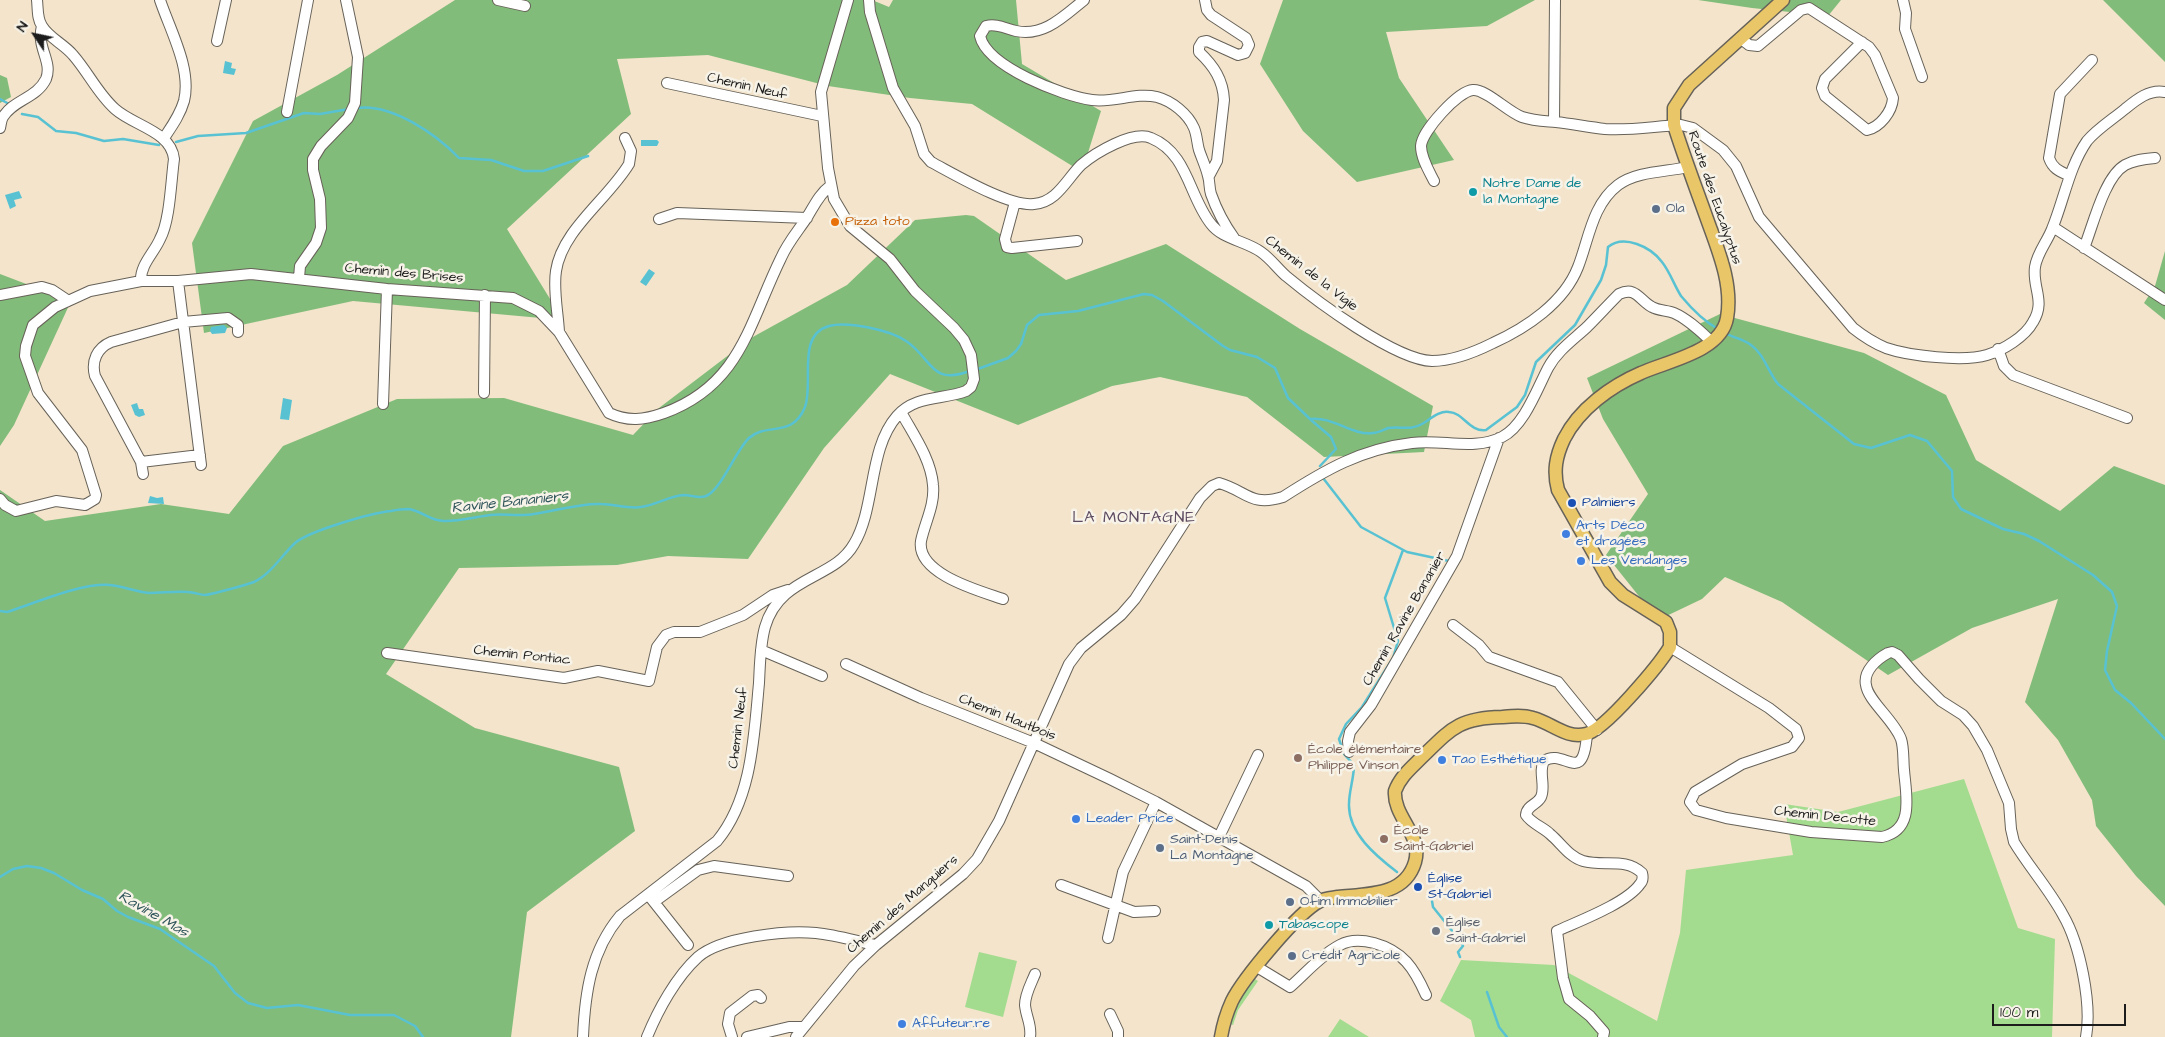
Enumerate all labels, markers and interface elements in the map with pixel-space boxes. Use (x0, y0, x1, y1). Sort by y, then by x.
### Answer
north arrow (10, 10, 60, 60)
text: N (12, 17, 33, 36)
street label: Chemin Neuf (705, 70, 789, 104)
street label: Route des Eucalyptus (1683, 129, 1745, 267)
place label: Notre Dame de la Montagne (1483, 176, 1581, 208)
marker: Notre Dame de la Montagne (1467, 186, 1479, 198)
place label: Ola (1666, 201, 1685, 217)
marker: Ola (1650, 203, 1662, 215)
place label: Pizza toto (845, 214, 910, 230)
marker: Pizza toto (829, 216, 841, 228)
street label: Chemin de la Vigie (1261, 233, 1361, 315)
street label: Chemin des Brises (344, 260, 464, 288)
water label: Ravine Bananiers (451, 488, 569, 518)
place label: Palmiers (1582, 495, 1636, 511)
marker: Palmiers (1566, 497, 1578, 509)
district label: LA MONTAGNE (1071, 509, 1197, 529)
place label: Arts Déco et dragées (1576, 518, 1646, 550)
marker: Arts Déco et dragées (1560, 528, 1572, 540)
street label: Chemin Ravine Bananier (1360, 549, 1450, 689)
place label: Les Vendanges (1591, 553, 1687, 569)
marker: Les Vendanges (1575, 555, 1587, 567)
street label: Chemin Pontiac (473, 643, 571, 669)
street label: Chemin Neuf (726, 686, 752, 770)
street label: Chemin Hautbois (956, 691, 1058, 745)
place label: École élémentaire Philippe Vinson (1308, 742, 1421, 774)
marker: École élémentaire Philippe Vinson (1292, 752, 1304, 764)
place label: Tao Esthétique (1452, 752, 1546, 768)
marker: Tao Esthétique (1436, 754, 1448, 766)
street label: Chemin Decotte (1773, 803, 1877, 831)
place label: Leader Price (1086, 811, 1174, 827)
marker: Leader Price (1070, 813, 1082, 825)
place label: École Saint-Gabriel (1394, 823, 1474, 856)
place label: Saint-Denis La Montagne (1170, 832, 1253, 864)
marker: École Saint-Gabriel (1378, 833, 1390, 845)
marker: Saint-Denis La Montagne (1154, 842, 1166, 854)
street label: Chemin des Manguiers (844, 852, 962, 958)
place label: Église St-Gabriel (1428, 871, 1491, 904)
marker: Église St-Gabriel (1412, 881, 1424, 893)
water label: Ravine Mas (115, 888, 191, 942)
place label: Ofim Immobilier (1300, 894, 1398, 910)
marker: Ofim Immobilier (1284, 896, 1296, 908)
place label: Église Saint-Gabriel (1446, 915, 1526, 948)
place label: Tabascope (1279, 917, 1349, 933)
marker: Tabascope (1263, 919, 1275, 931)
marker: Église Saint-Gabriel (1430, 925, 1442, 937)
place label: Crédit Agricole (1302, 948, 1400, 964)
marker: Crédit Agricole (1286, 950, 1298, 962)
scale bar (1995, 994, 2129, 1026)
text: 100 m (2000, 1002, 2039, 1023)
place label: Affuteur.re (912, 1016, 990, 1032)
marker: Affuteur.re (896, 1018, 908, 1030)

